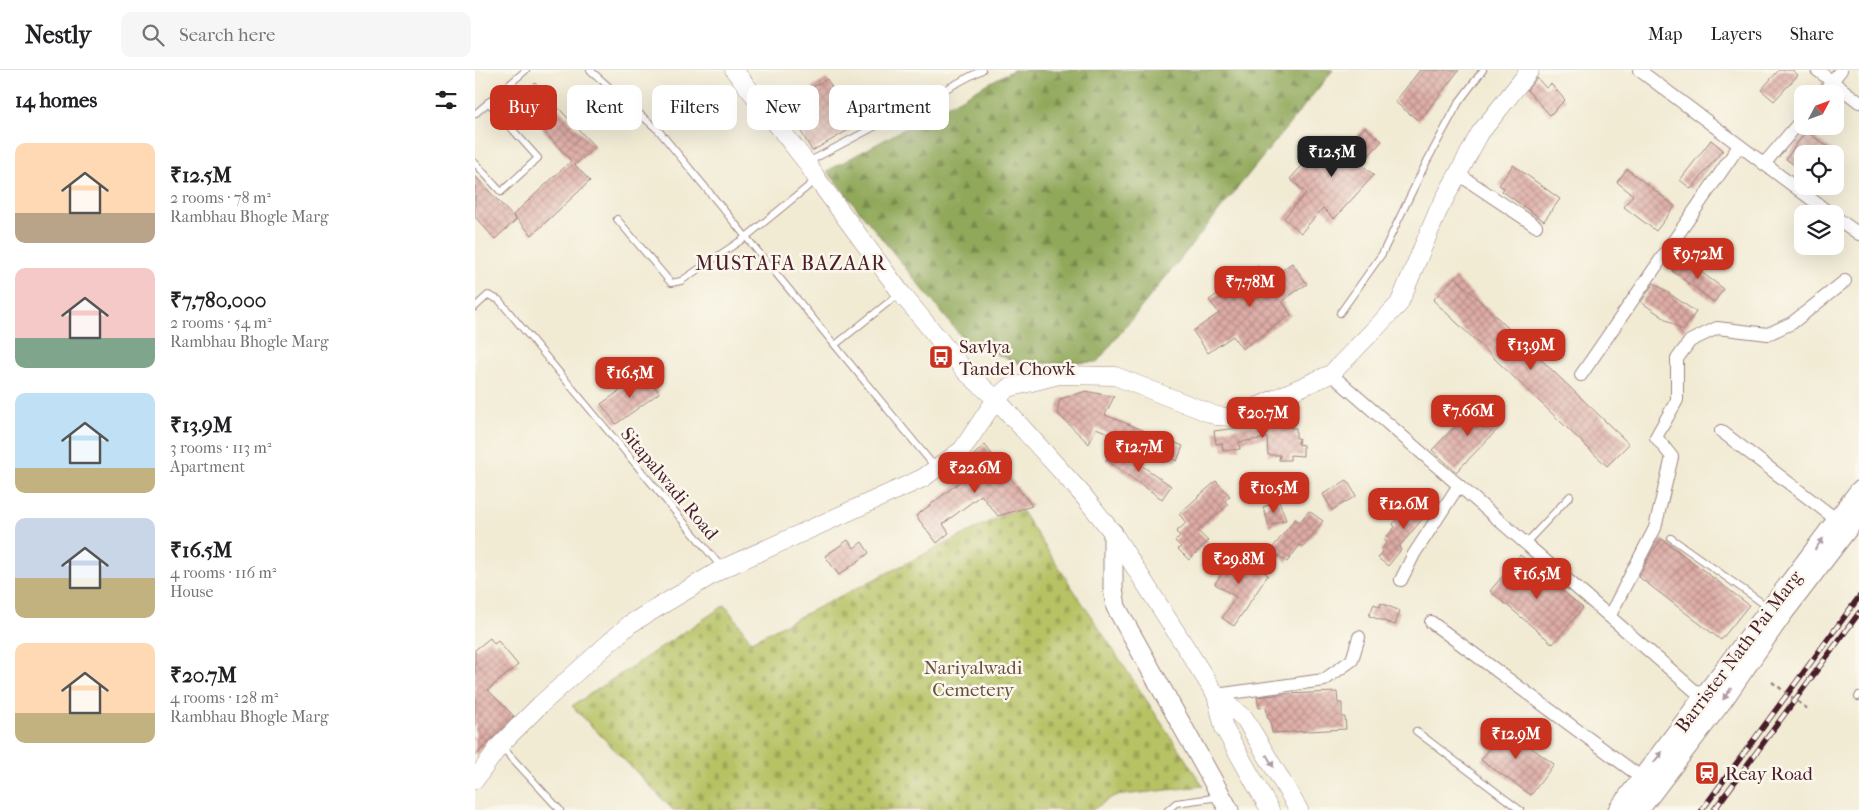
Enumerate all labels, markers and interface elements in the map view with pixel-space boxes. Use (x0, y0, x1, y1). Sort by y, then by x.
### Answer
search box (121, 12, 471, 57)
text: Nestly (25, 21, 91, 49)
icon: search (139, 21, 167, 49)
text: Search here (179, 24, 275, 46)
text: Map (1648, 24, 1682, 45)
text: Layers (1710, 24, 1762, 45)
text: Share (1790, 24, 1834, 45)
chip: Buy (490, 85, 557, 130)
chip: Rent (567, 85, 642, 130)
chip: Filters (652, 85, 737, 130)
chip: New (747, 85, 819, 130)
chip: Apartment (829, 85, 949, 130)
north arrow (1794, 85, 1844, 135)
map controls (1794, 85, 1844, 255)
icon: filters (432, 86, 460, 114)
text: 14 homes (15, 88, 97, 112)
pin: ₹12.5M (1291, 136, 1373, 178)
text: ₹12.5M (1308, 142, 1356, 161)
button: locate (1794, 145, 1844, 195)
icon: home (55, 163, 115, 223)
text: ₹12.5M (170, 163, 232, 187)
text: 2 rooms · 78 m² (170, 188, 271, 207)
button: layers (1794, 205, 1844, 255)
text: Rambhau Bhogle Marg (170, 207, 329, 226)
pin: ₹9.72M (1657, 238, 1739, 280)
text: ₹9.72M (1673, 244, 1723, 263)
district label: MUSTAFA BAZAAR (695, 252, 887, 275)
pin: ₹7.78M (1209, 266, 1291, 308)
text: ₹7.78M (1225, 272, 1275, 291)
icon: home (55, 288, 115, 348)
text: ₹7,780,000 (170, 288, 266, 312)
text: 2 rooms · 54 m² (170, 313, 271, 332)
pin: ₹13.9M (1490, 328, 1572, 371)
text: Rambhau Bhogle Marg (170, 332, 329, 351)
text: ₹13.9M (1507, 335, 1555, 354)
place label: Savlya Tandel Chowk (959, 336, 1075, 380)
bus stop icon: Savlya Tandel Chowk (928, 344, 954, 370)
pin: ₹16.5M (589, 356, 671, 399)
text: ₹16.5M (606, 363, 654, 382)
pin: ₹7.66M (1427, 394, 1509, 437)
pin: ₹20.7M (1222, 396, 1304, 439)
text: ₹7.66M (1442, 401, 1494, 420)
text: ₹20.7M (1238, 403, 1288, 422)
icon: home (55, 413, 115, 473)
text: ₹13.9M (170, 413, 232, 437)
street label: Sitapalwadi Road (616, 423, 723, 545)
pin: ₹12.7M (1098, 430, 1180, 473)
text: ₹12.7M (1115, 437, 1163, 456)
text: 3 rooms · 113 m² (170, 438, 271, 457)
pin: ₹22.6M (934, 452, 1016, 494)
text: Apartment (170, 457, 245, 476)
text: ₹22.6M (949, 458, 1001, 477)
pin: ₹10.5M (1233, 472, 1315, 514)
text: ₹10.5M (1250, 478, 1298, 497)
pin: ₹12.6M (1363, 488, 1445, 530)
text: ₹12.6M (1379, 494, 1429, 513)
icon: home (55, 538, 115, 598)
text: ₹16.5M (170, 538, 232, 562)
one-way arrow (1813, 538, 1824, 551)
pin: ₹29.8M (1198, 542, 1280, 585)
text: ₹29.8M (1213, 549, 1265, 568)
pin: ₹16.5M (1496, 558, 1578, 600)
text: 4 rooms · 116 m² (170, 563, 276, 582)
text: ₹16.5M (1513, 564, 1561, 583)
street label: Barrister Nath Pai Marg (1671, 566, 1807, 737)
text: House (170, 582, 213, 601)
park label: Nariyalwadi Cemetery (924, 657, 1023, 701)
icon: home (55, 663, 115, 723)
text: ₹20.7M (170, 663, 237, 687)
one-way arrow (1722, 687, 1732, 701)
text: 4 rooms · 128 m² (170, 688, 278, 707)
text: Rambhau Bhogle Marg (170, 707, 329, 726)
pin: ₹12.9M (1475, 718, 1557, 760)
text: ₹12.9M (1492, 724, 1540, 743)
one-way arrow (1652, 751, 1663, 764)
one-way arrow (1265, 754, 1274, 767)
station icon: Reay Road (1694, 760, 1720, 786)
place label: Reay Road (1725, 763, 1814, 785)

